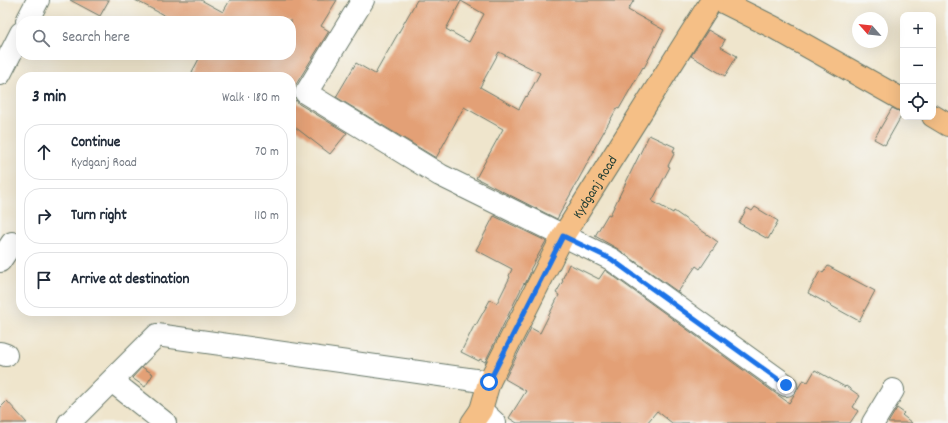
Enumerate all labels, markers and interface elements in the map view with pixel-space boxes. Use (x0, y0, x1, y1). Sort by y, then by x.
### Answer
north arrow (852, 12, 888, 48)
map controls (900, 12, 936, 120)
button: + (900, 12, 936, 48)
search box (16, 16, 296, 60)
icon: search (30, 27, 52, 49)
text: Search here (62, 27, 130, 49)
button: − (900, 48, 936, 84)
button: locate (900, 84, 936, 120)
text: 3 min (32, 86, 66, 110)
text: Walk · 180 m (222, 89, 280, 108)
text: Continue (71, 132, 120, 154)
icon: ahead (33, 141, 55, 163)
text: 70 m (255, 143, 279, 162)
street label: Kydganj Road (568, 152, 623, 223)
text: Kydganj Road (71, 154, 137, 173)
icon: right (33, 205, 55, 227)
text: Turn right (71, 205, 127, 227)
text: 110 m (254, 207, 279, 226)
icon: arrive (33, 269, 55, 291)
text: Arrive at destination (71, 269, 189, 291)
route start (480, 373, 498, 391)
route end (777, 376, 795, 394)

